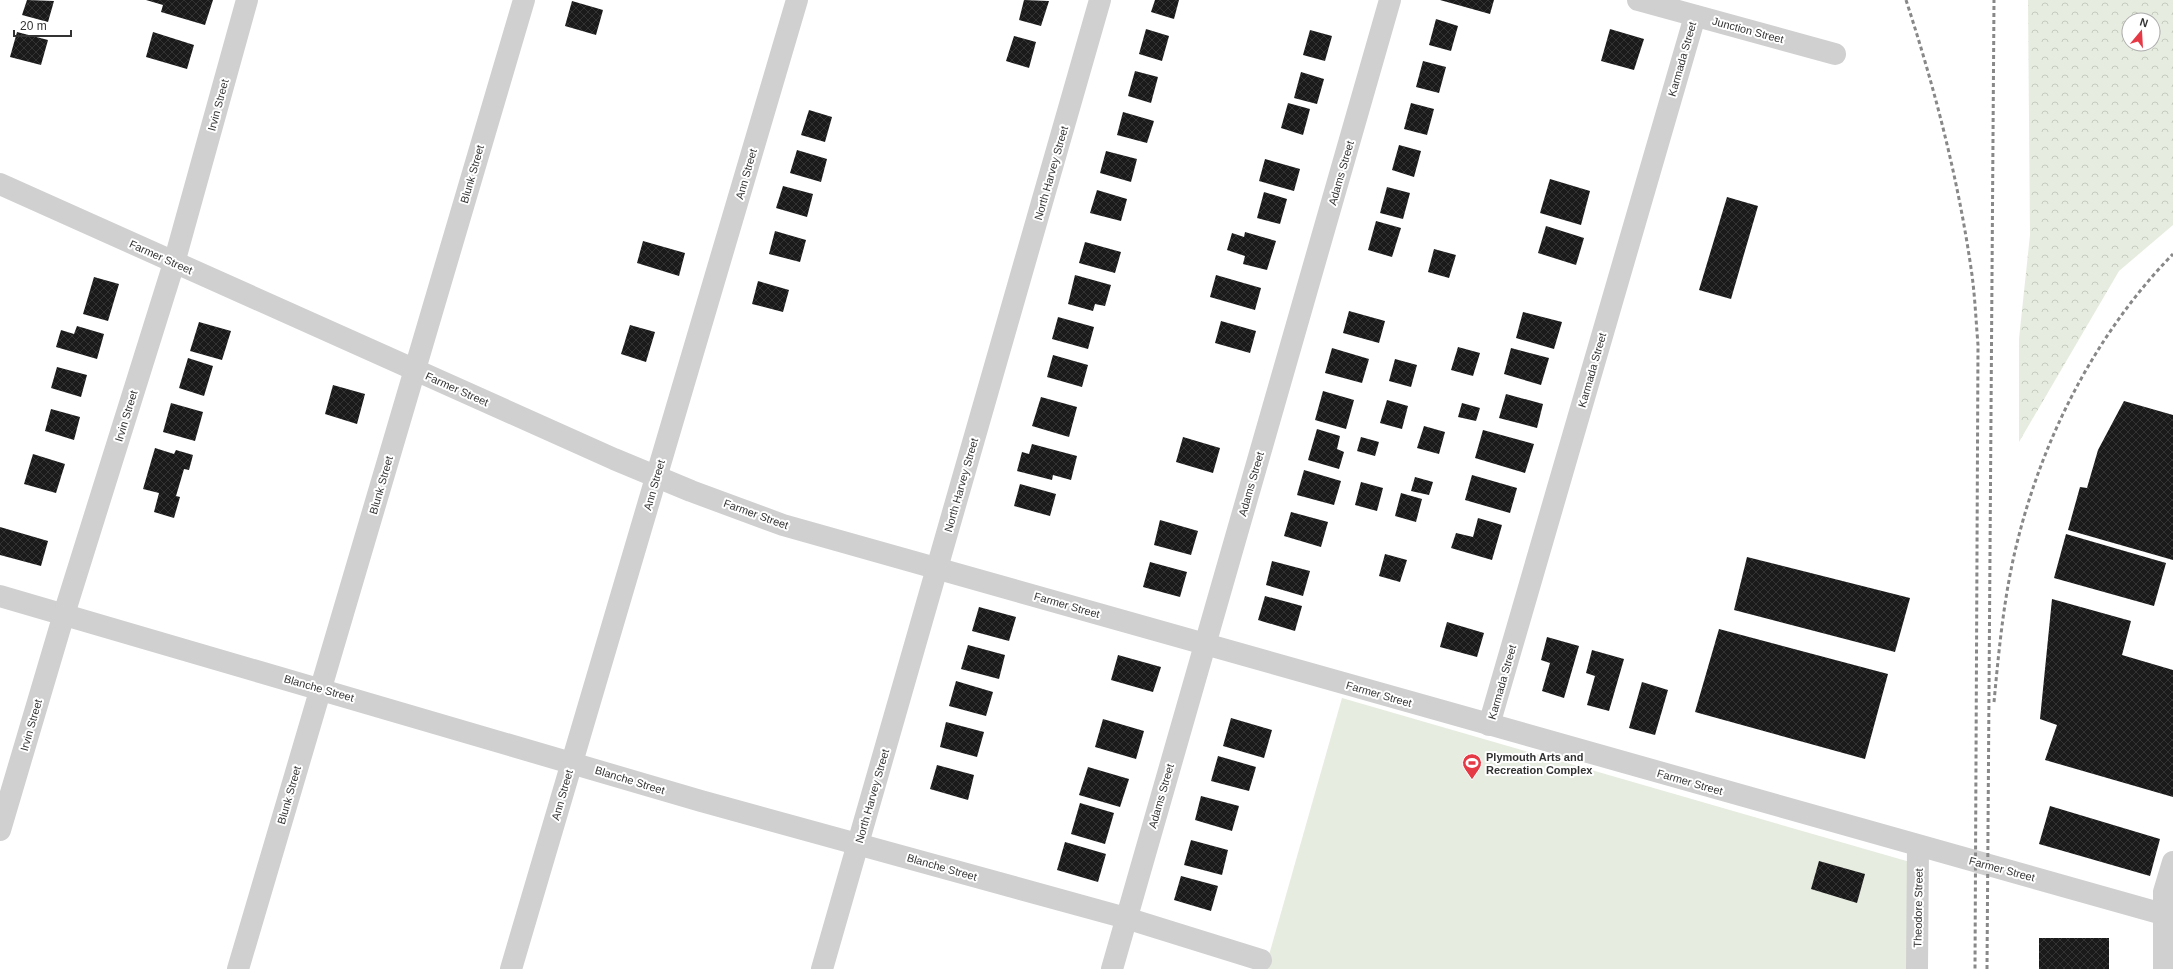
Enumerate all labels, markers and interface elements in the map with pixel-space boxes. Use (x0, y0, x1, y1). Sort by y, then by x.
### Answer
scale bar (14, 12, 71, 38)
north arrow (2121, 12, 2161, 52)
street label: Junction Street (1711, 15, 1785, 45)
text: N (2138, 16, 2150, 29)
text: 20 m (20, 19, 47, 33)
street label: Karmada Street (1666, 20, 1698, 98)
street label: Irvin Street (205, 78, 231, 132)
street label: North Harvey Street (1032, 125, 1070, 221)
street label: Adams Street (1326, 139, 1356, 207)
street label: Blunk Street (458, 144, 486, 204)
street label: Ann Street (733, 147, 759, 201)
street label: Farmer Street (128, 238, 194, 276)
street label: Karmada Street (1576, 331, 1608, 409)
street label: Farmer Street (424, 370, 490, 408)
street label: Irvin Street (112, 389, 140, 443)
street label: North Harvey Street (942, 437, 980, 533)
street label: Adams Street (1236, 450, 1266, 518)
street label: Blunk Street (367, 455, 395, 515)
street label: Ann Street (641, 458, 667, 512)
street label: Farmer Street (722, 497, 790, 531)
street label: Farmer Street (1033, 590, 1101, 620)
street label: Karmada Street (1486, 643, 1518, 721)
street label: Blanche Street (283, 672, 355, 704)
street label: Farmer Street (1345, 679, 1413, 709)
street label: Irvin Street (18, 698, 44, 752)
street label: North Harvey Street (853, 748, 891, 844)
place label: Plymouth Arts and Recreation Complex (1486, 751, 1593, 776)
sports icon: Plymouth Arts and Recreation Complex (1461, 752, 1483, 780)
street label: Adams Street (1146, 762, 1176, 830)
street label: Blanche Street (594, 764, 666, 796)
street label: Blunk Street (275, 765, 303, 825)
street label: Farmer Street (1656, 767, 1724, 797)
street label: Ann Street (549, 768, 575, 822)
street label: Blanche Street (906, 851, 978, 883)
street label: Farmer Street (1968, 854, 2036, 884)
street label: Theodore Street (1911, 868, 1925, 948)

